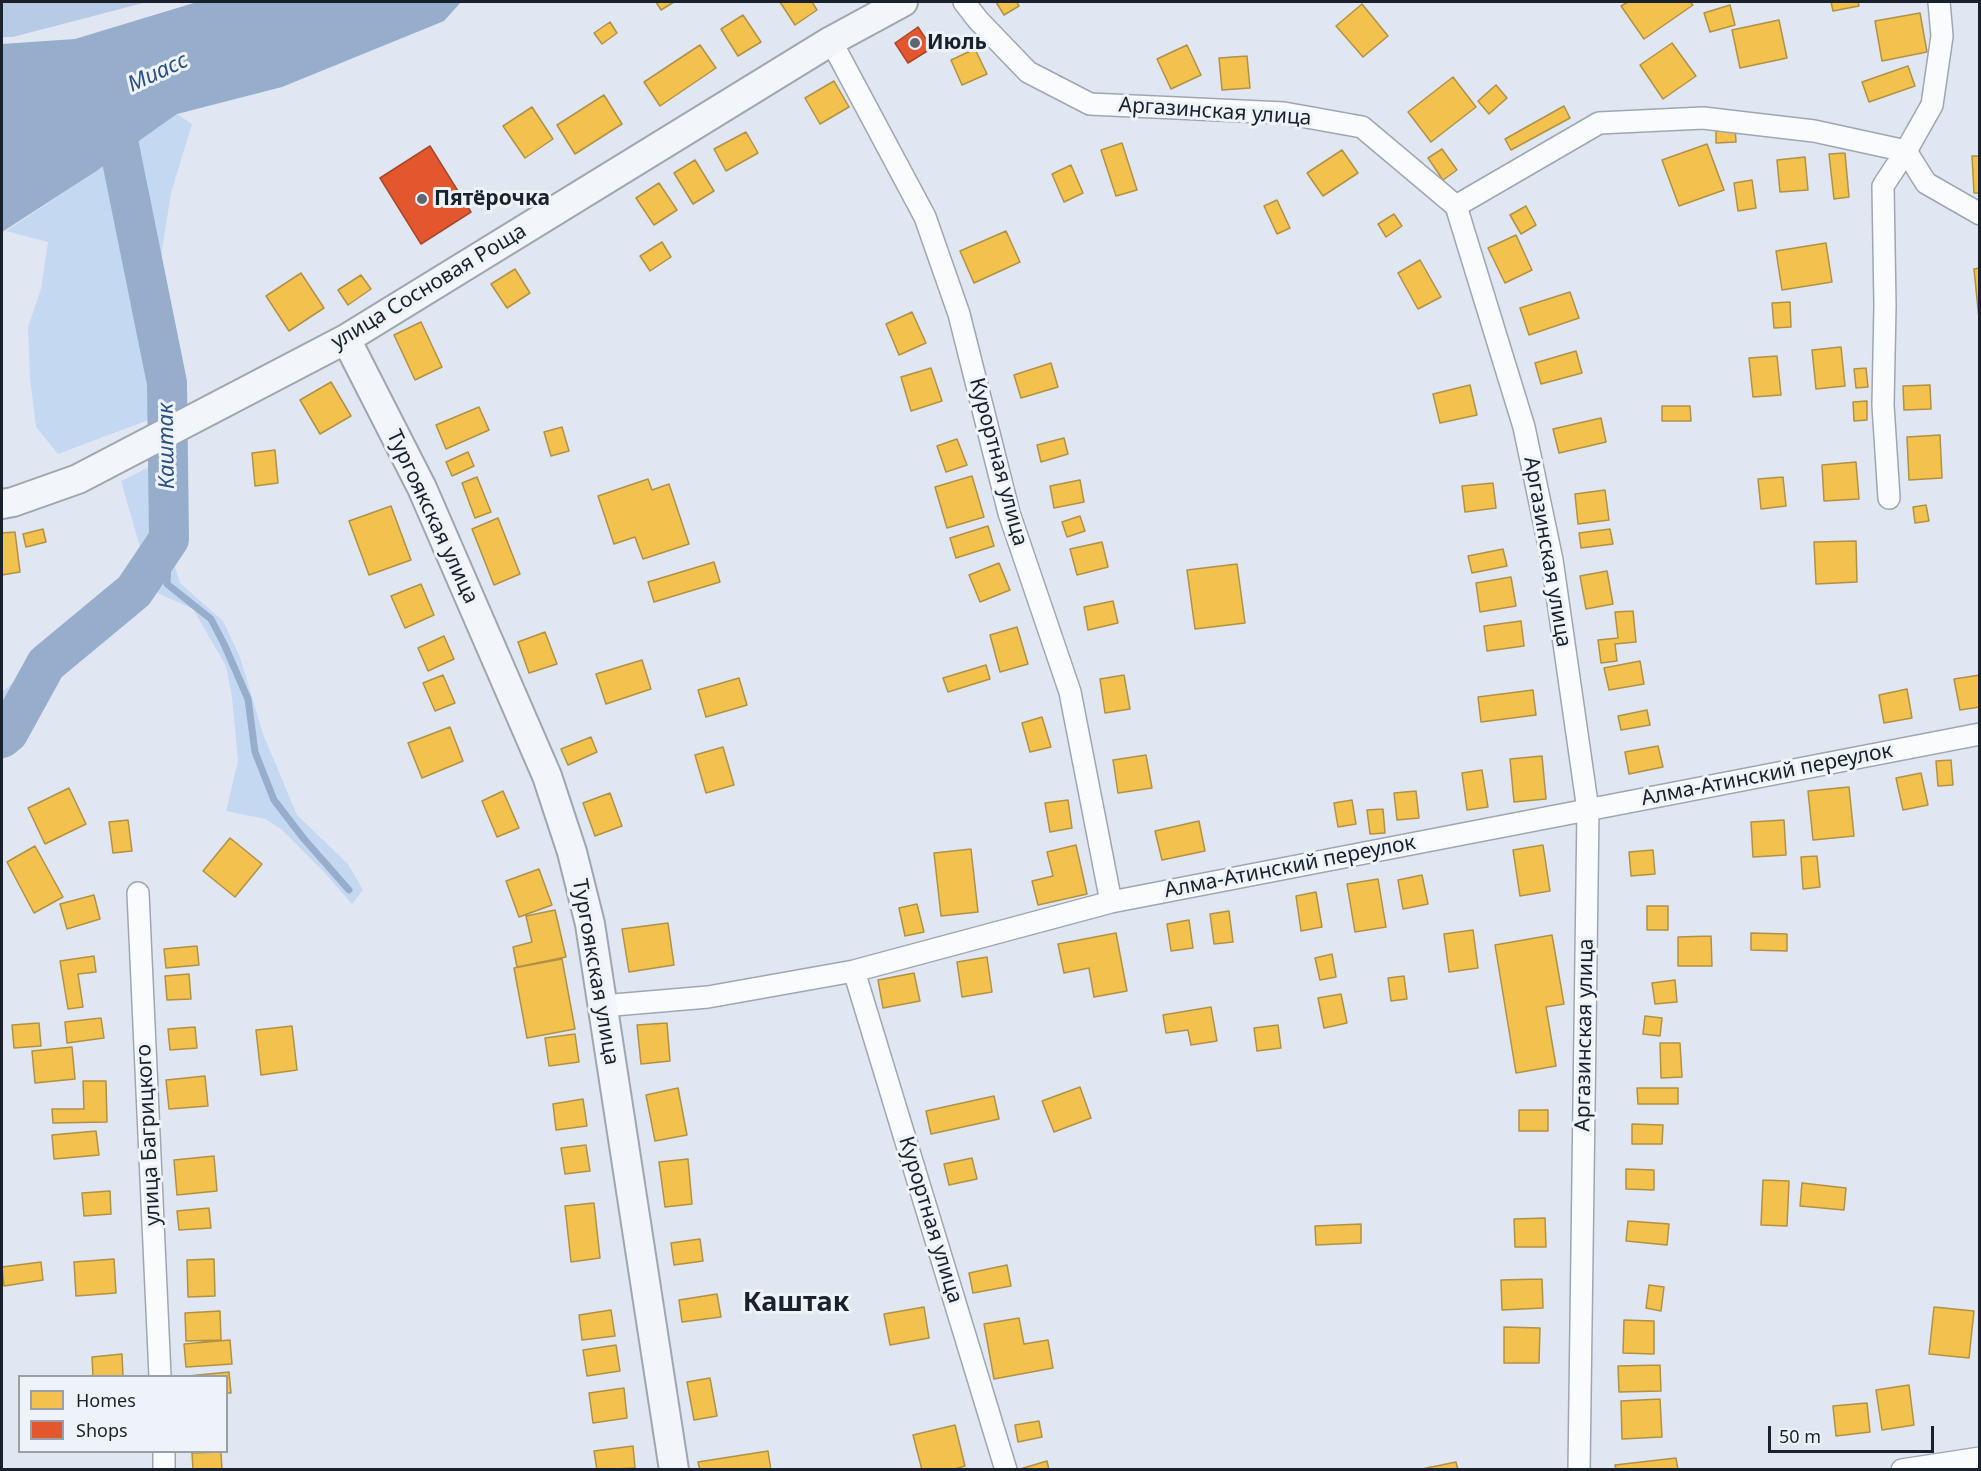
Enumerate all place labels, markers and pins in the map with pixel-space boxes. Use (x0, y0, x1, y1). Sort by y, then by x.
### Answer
place label: Июль (927, 30, 987, 56)
marker: Июль (908, 36, 922, 50)
place label: Пятёрочка (434, 186, 550, 212)
marker: Пятёрочка (415, 192, 429, 206)

